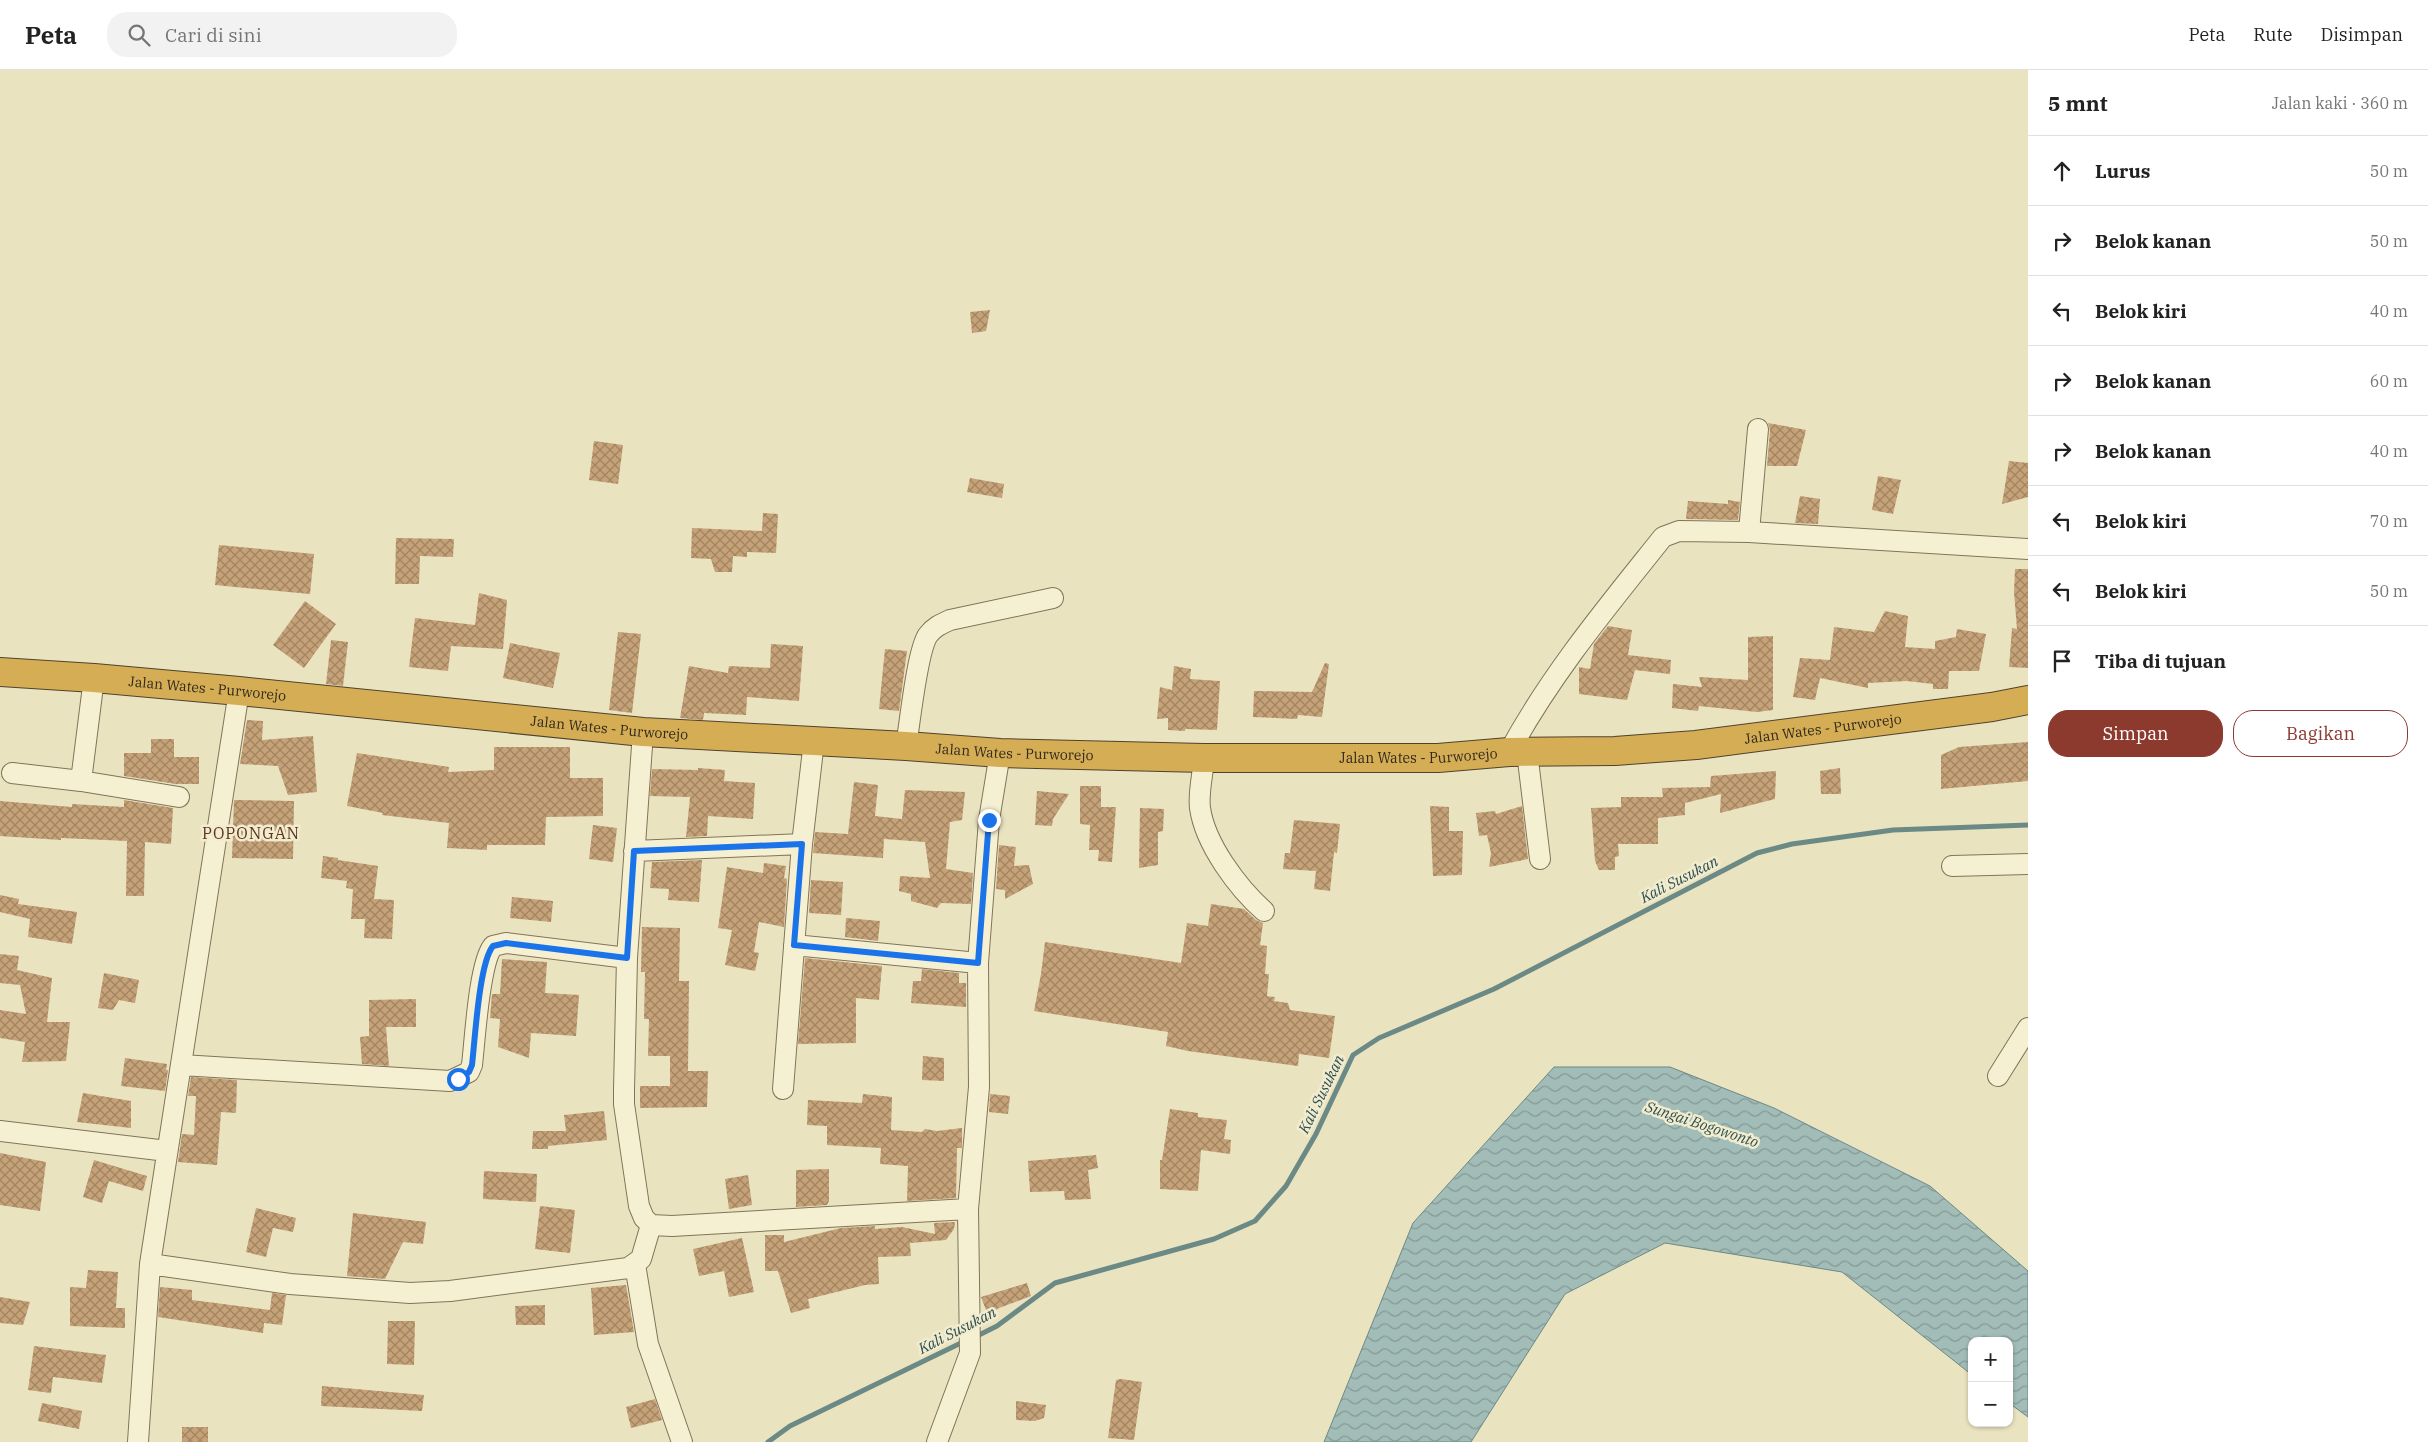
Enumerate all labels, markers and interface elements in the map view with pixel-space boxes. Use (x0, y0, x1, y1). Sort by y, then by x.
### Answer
search box (107, 12, 457, 57)
text: Peta (25, 19, 77, 51)
icon: search (125, 21, 153, 49)
text: Cari di sini (165, 23, 262, 47)
text: Peta (2189, 23, 2225, 46)
text: Rute (2253, 23, 2292, 46)
text: Disimpan (2320, 23, 2403, 46)
text: 5 mnt (2048, 89, 2108, 117)
text: Jalan kaki · 360 m (2272, 93, 2408, 113)
icon: ahead (2048, 157, 2076, 185)
text: Lurus (2095, 159, 2150, 183)
text: 50 m (2370, 161, 2408, 181)
icon: right (2048, 227, 2076, 255)
text: Belok kanan (2095, 229, 2211, 253)
text: 50 m (2370, 231, 2408, 251)
icon: left (2048, 297, 2076, 325)
text: Belok kiri (2095, 299, 2187, 323)
text: 40 m (2370, 301, 2408, 321)
icon: right (2048, 367, 2076, 395)
text: Belok kanan (2095, 369, 2211, 393)
text: 60 m (2370, 371, 2408, 391)
icon: right (2048, 437, 2076, 465)
text: Belok kanan (2095, 439, 2211, 463)
text: 40 m (2370, 441, 2408, 461)
icon: left (2048, 507, 2076, 535)
text: Belok kiri (2095, 509, 2187, 533)
text: 70 m (2370, 511, 2408, 531)
icon: left (2048, 577, 2076, 605)
text: Belok kiri (2095, 579, 2187, 603)
text: 50 m (2370, 581, 2408, 601)
icon: arrive (2048, 647, 2076, 675)
text: Tiba di tujuan (2095, 649, 2226, 673)
street label: Jalan Wates - Purworejo (128, 672, 287, 705)
street label: Jalan Wates - Purworejo (1743, 710, 1903, 748)
button: Simpan (2048, 710, 2223, 757)
button: Bagikan (2233, 710, 2408, 757)
street label: Jalan Wates - Purworejo (530, 712, 689, 743)
street label: Jalan Wates - Purworejo (935, 739, 1094, 764)
street label: Jalan Wates - Purworejo (1339, 744, 1498, 767)
route end (978, 809, 1001, 832)
district label: POPONGAN (202, 823, 300, 843)
water label: Kali Susukan (1636, 851, 1722, 907)
water label: Kali Susukan (1293, 1051, 1348, 1137)
route start (447, 1068, 470, 1091)
water label: Sungai Bogowonto (1642, 1096, 1761, 1151)
water label: Kali Susukan (914, 1302, 1000, 1358)
map controls (1968, 1337, 2013, 1427)
button: + (1968, 1337, 2013, 1382)
button: − (1968, 1382, 2013, 1427)

